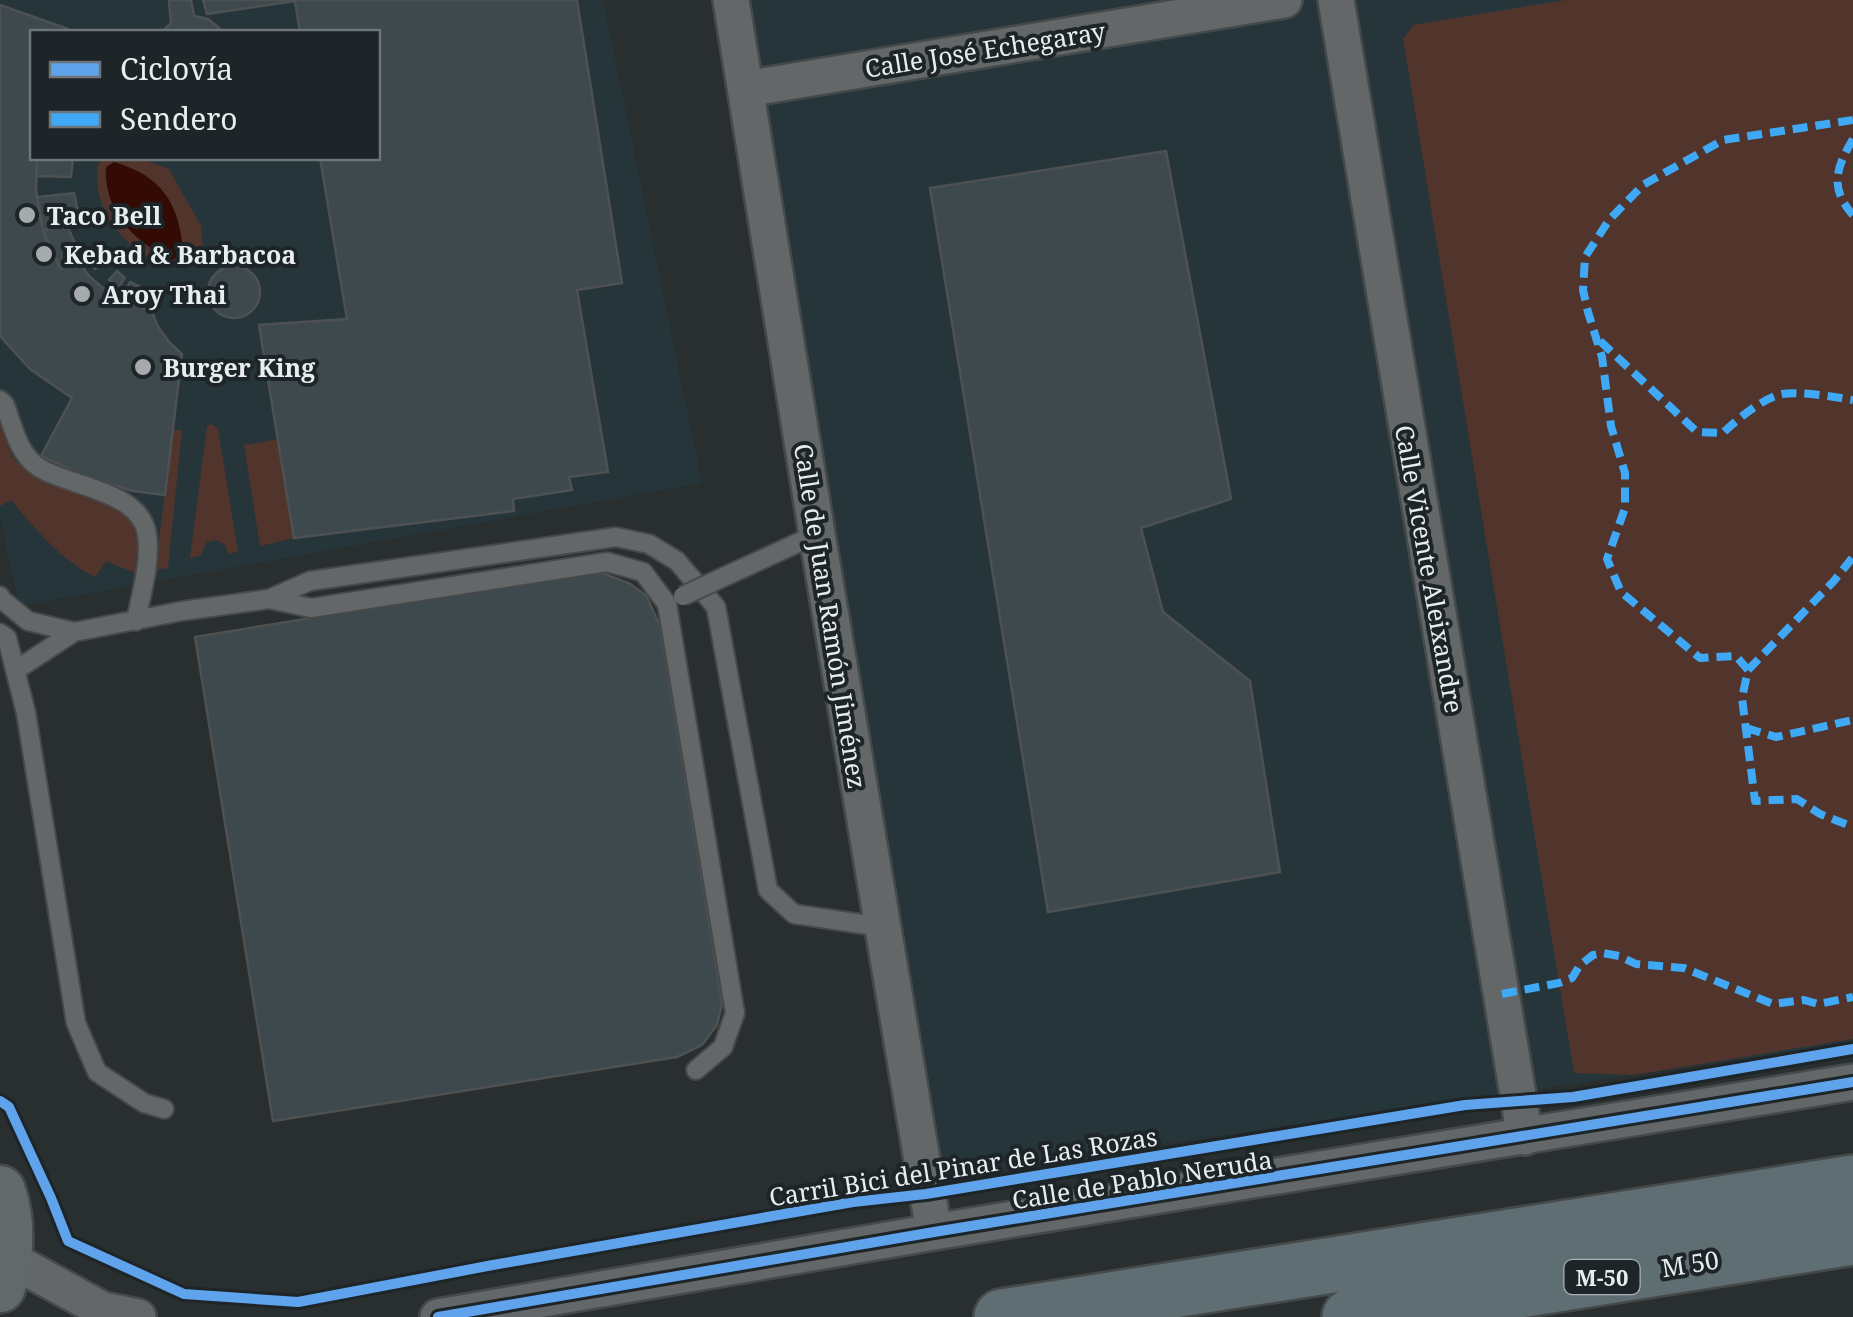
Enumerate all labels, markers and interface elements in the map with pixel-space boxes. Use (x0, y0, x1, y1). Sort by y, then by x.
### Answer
street label: Calle José Echegaray (862, 13, 1108, 85)
legend (30, 30, 380, 160)
text: Ciclovía (120, 48, 233, 89)
text: Sendero (120, 98, 238, 139)
place label: Taco Bell (47, 198, 162, 232)
marker: Taco Bell (16, 204, 38, 226)
place label: Kebad & Barbacoa (64, 237, 296, 271)
marker: Kebad & Barbacoa (33, 243, 55, 265)
place label: Aroy Thai (102, 277, 227, 311)
marker: Aroy Thai (71, 283, 93, 305)
place label: Burger King (163, 350, 315, 384)
marker: Burger King (132, 356, 154, 378)
street label: Calle Vicente Aleixandre (1388, 422, 1472, 716)
street label: Calle de Juan Ramón Jiménez (787, 441, 875, 791)
street label: Carril Bici del Pinar de Las Rozas (766, 1119, 1160, 1213)
street label: Calle de Pablo Neruda (1010, 1142, 1274, 1216)
street label: M 50 (1659, 1242, 1721, 1284)
road number: M-50 (1564, 1260, 1640, 1294)

